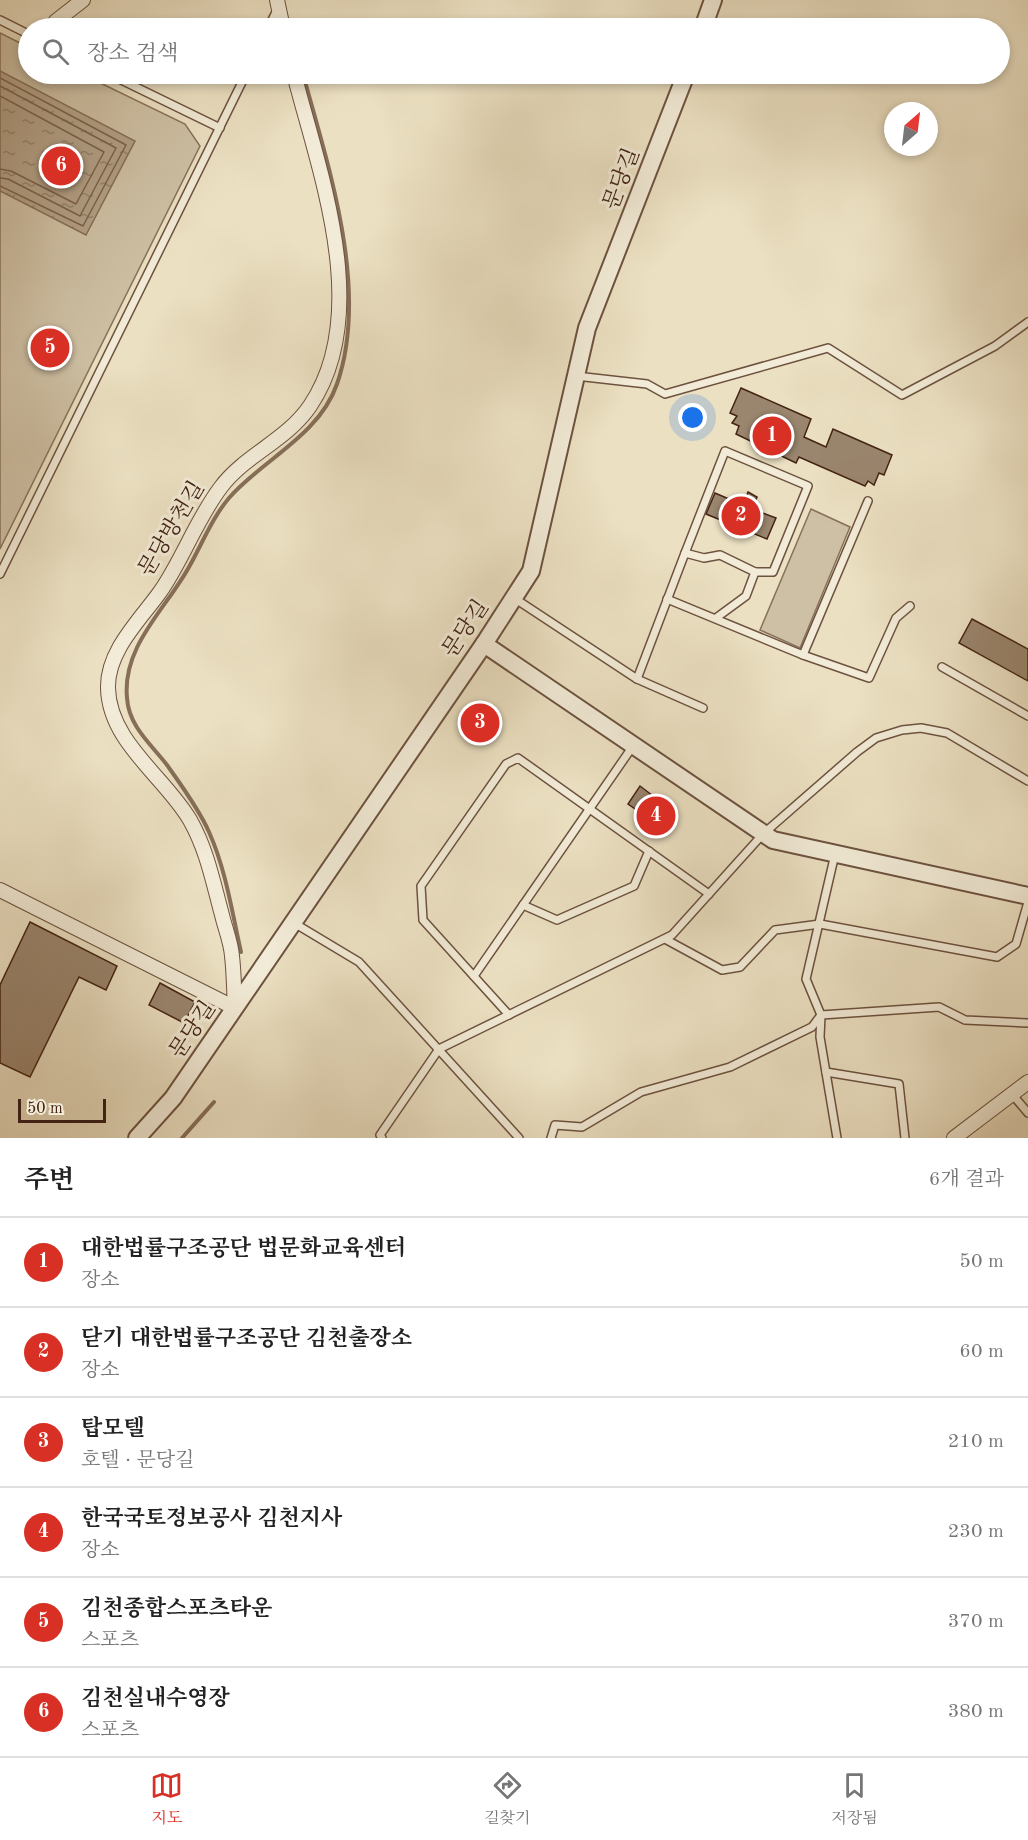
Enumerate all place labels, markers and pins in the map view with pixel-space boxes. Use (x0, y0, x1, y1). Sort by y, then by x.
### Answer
pin: 6 (42, 144, 80, 188)
pin: 5 (31, 326, 70, 370)
pin: 1 (752, 414, 792, 458)
pin: 2 (722, 494, 760, 538)
pin: 3 (460, 700, 500, 746)
pin: 4 (636, 794, 676, 838)

